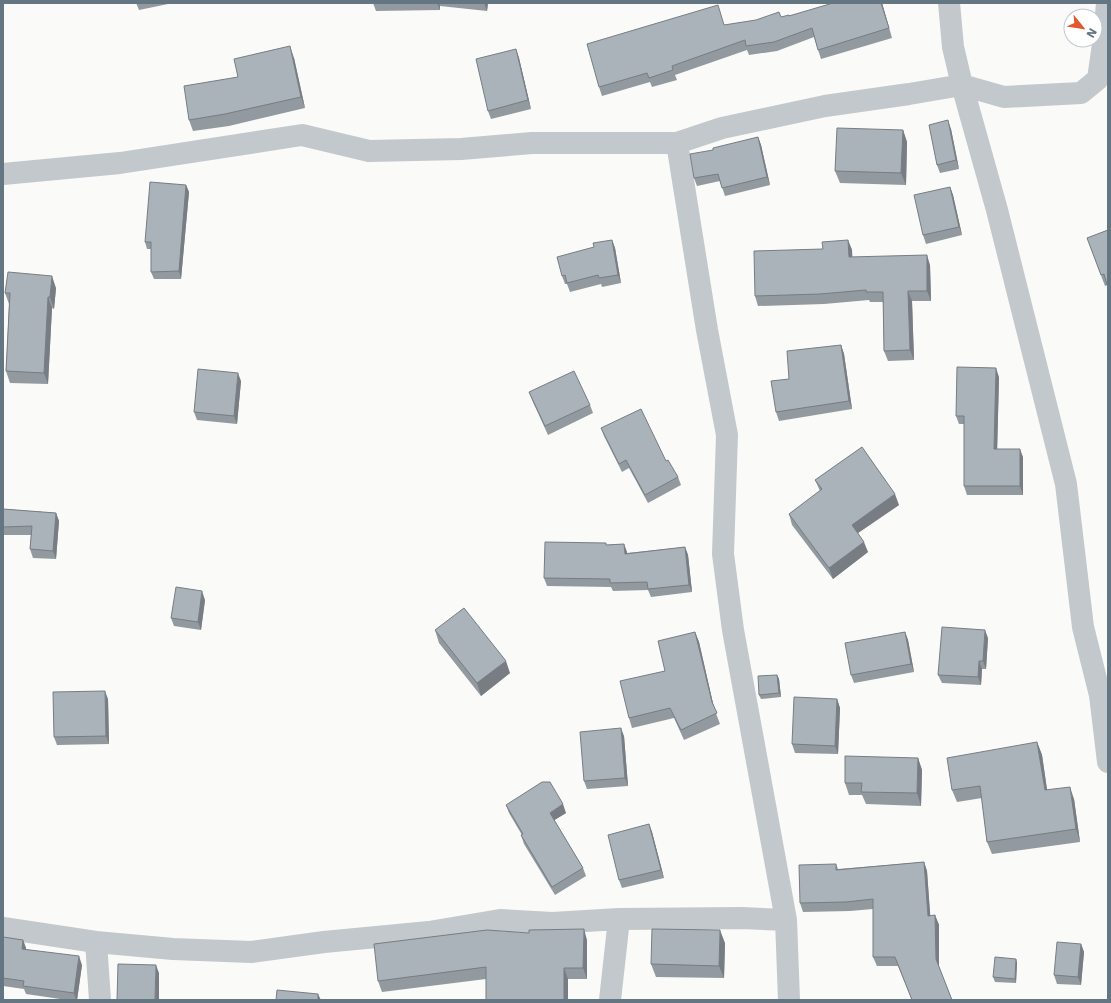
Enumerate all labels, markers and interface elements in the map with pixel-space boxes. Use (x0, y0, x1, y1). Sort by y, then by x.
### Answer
north arrow (1063, 8, 1103, 48)
text: N (1083, 26, 1099, 40)

